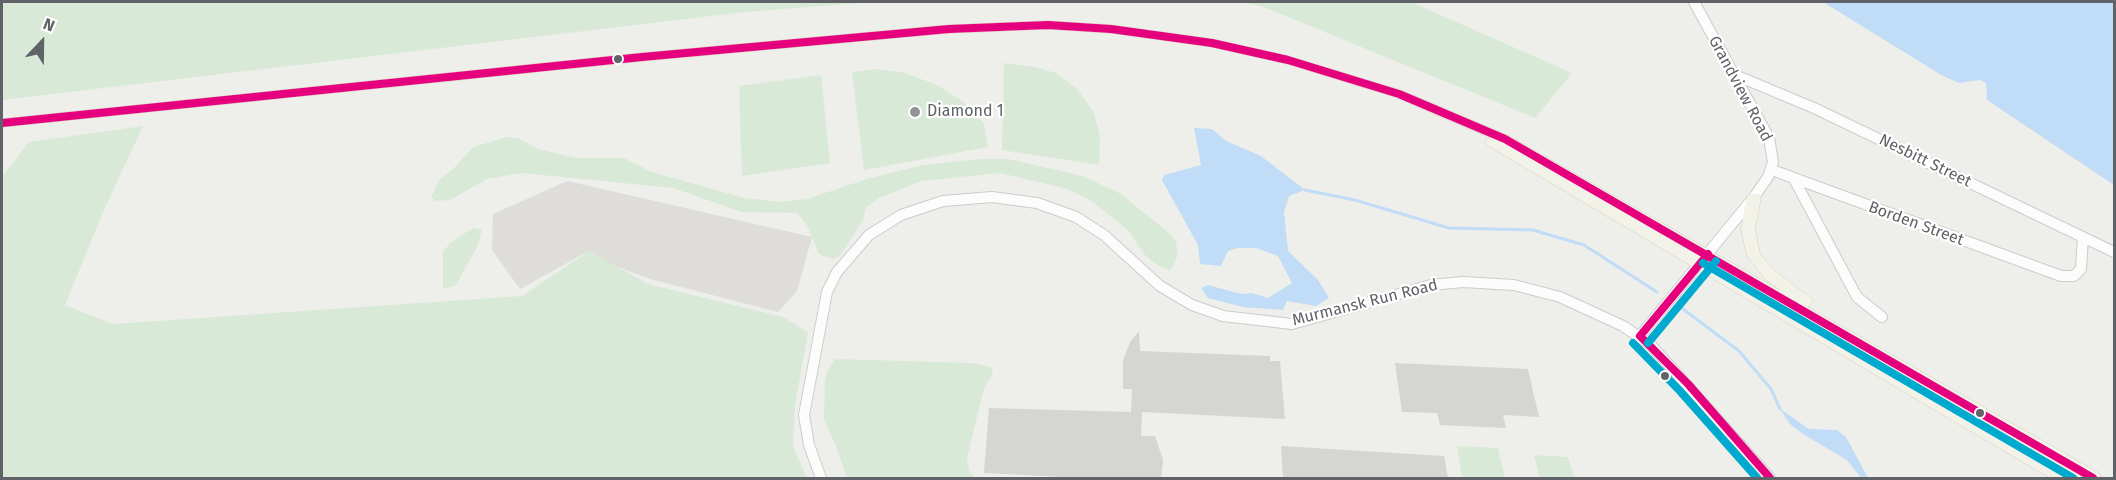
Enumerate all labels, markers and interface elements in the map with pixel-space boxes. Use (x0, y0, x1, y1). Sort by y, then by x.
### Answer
north arrow (12, 12, 72, 72)
text: N (40, 14, 57, 36)
street label: Grandview Road (1704, 33, 1776, 145)
unlabelled marker (612, 53, 624, 65)
place label: Diamond 1 (927, 102, 1004, 122)
marker: Diamond 1 (908, 105, 922, 119)
street label: Nesbitt Street (1876, 130, 1974, 192)
street label: Borden Street (1866, 198, 1966, 250)
street label: Murmansk Run Road (1290, 276, 1440, 330)
unlabelled marker (1659, 370, 1671, 382)
unlabelled marker (1974, 407, 1986, 419)

